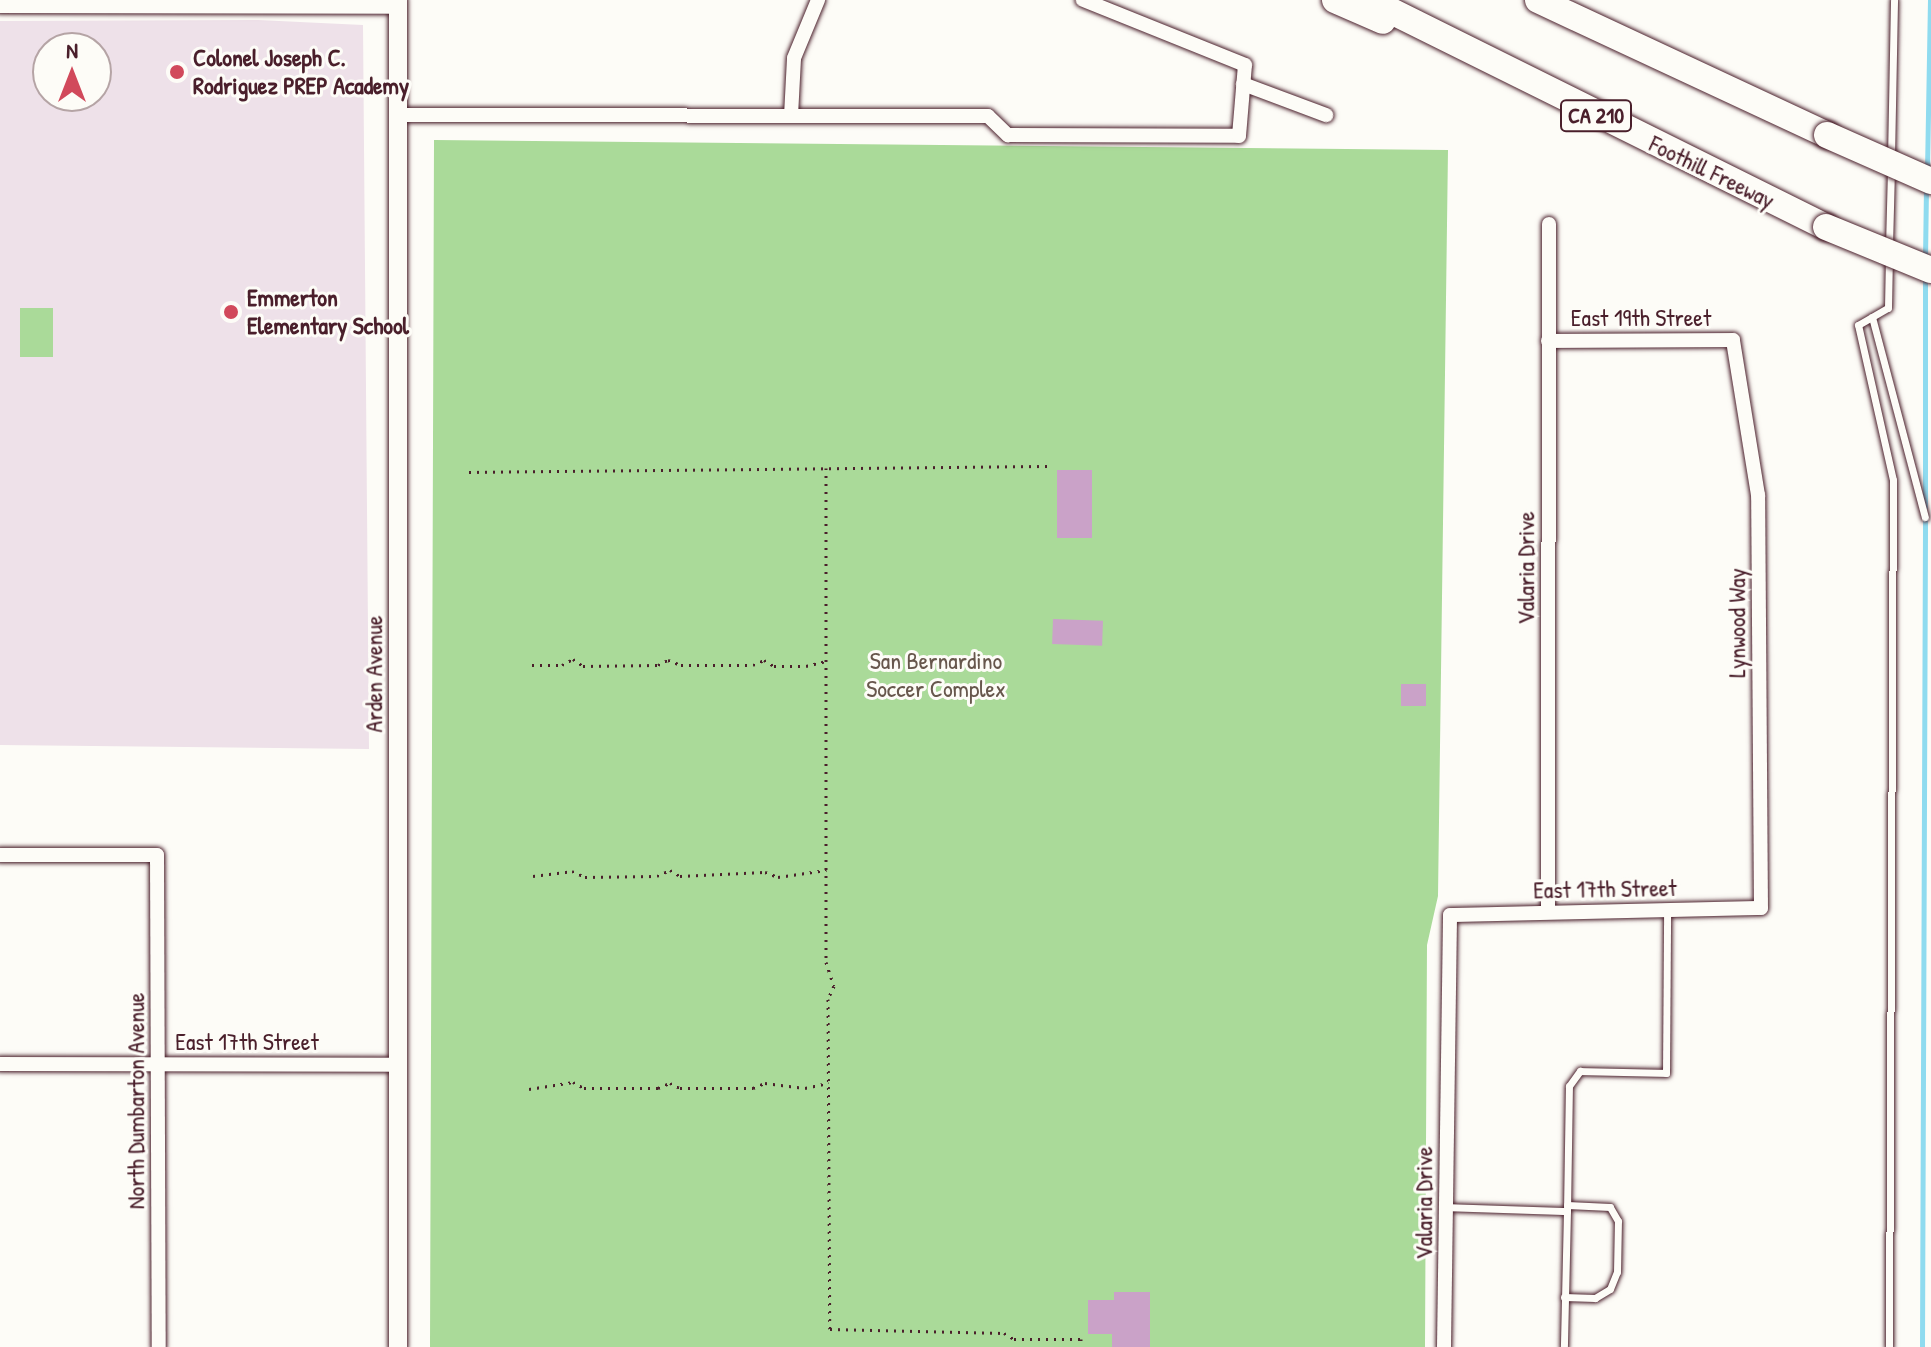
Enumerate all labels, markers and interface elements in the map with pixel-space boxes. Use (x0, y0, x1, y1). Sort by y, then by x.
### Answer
north arrow (32, 32, 112, 112)
text: N (66, 35, 78, 65)
place label: Colonel Joseph C. Rodriguez PREP Academy (193, 44, 409, 100)
marker: Colonel Joseph C. Rodriguez PREP Academy (168, 63, 186, 81)
road number: CA 210 (1560, 98, 1632, 134)
street label: Foothill Freeway (1645, 129, 1779, 215)
place label: Emmerton Elementary School (247, 284, 409, 340)
marker: Emmerton Elementary School (222, 303, 240, 321)
street label: East 19th Street (1571, 304, 1711, 332)
street label: Valaria Drive (1512, 511, 1540, 625)
street label: Lynwood Way (1723, 568, 1751, 678)
street label: Arden Avenue (360, 615, 388, 733)
park label: San Bernardino Soccer Complex (866, 647, 1006, 703)
street label: East 17th Street (1533, 873, 1677, 905)
street label: North Dumbarton Avenue (122, 993, 150, 1209)
street label: East 17th Street (175, 1028, 319, 1056)
street label: Valaria Drive (1410, 1146, 1438, 1260)

